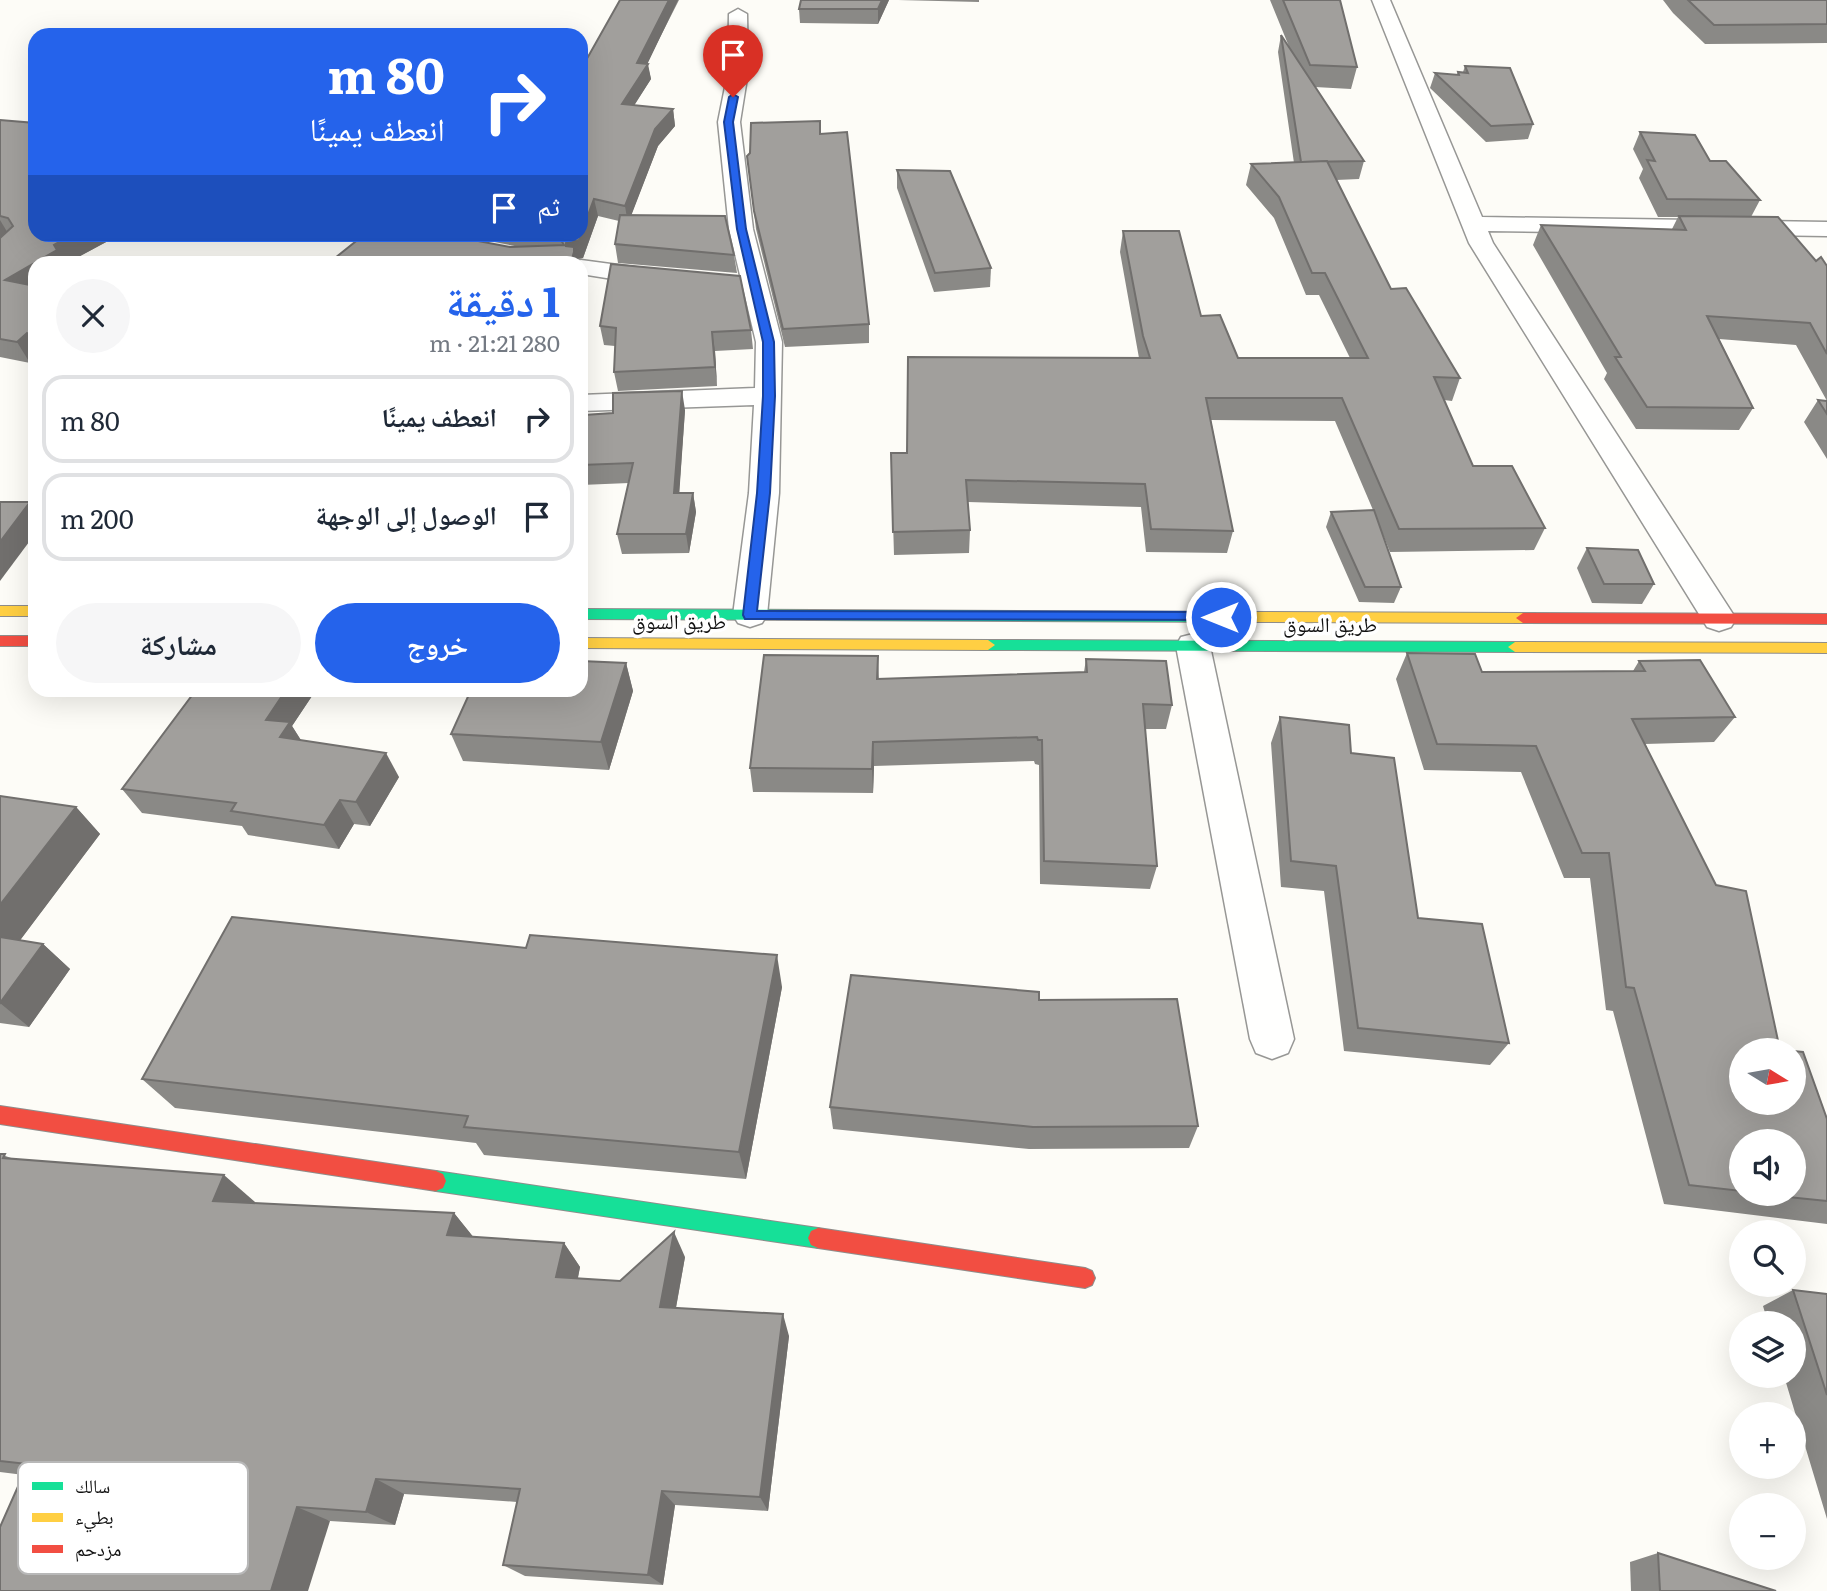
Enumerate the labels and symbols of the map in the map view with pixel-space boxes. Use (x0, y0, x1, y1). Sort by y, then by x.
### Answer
pin (703, 25, 763, 97)
position arrow (1184, 580, 1258, 654)
street label: طريق السوق (632, 604, 726, 635)
street label: طريق السوق (1283, 607, 1377, 638)
north arrow (1729, 1038, 1806, 1115)
legend (18, 1462, 248, 1574)
text: سالك (75, 1471, 110, 1499)
text: بطيء (75, 1502, 114, 1533)
text: مزدحم (75, 1534, 121, 1562)

